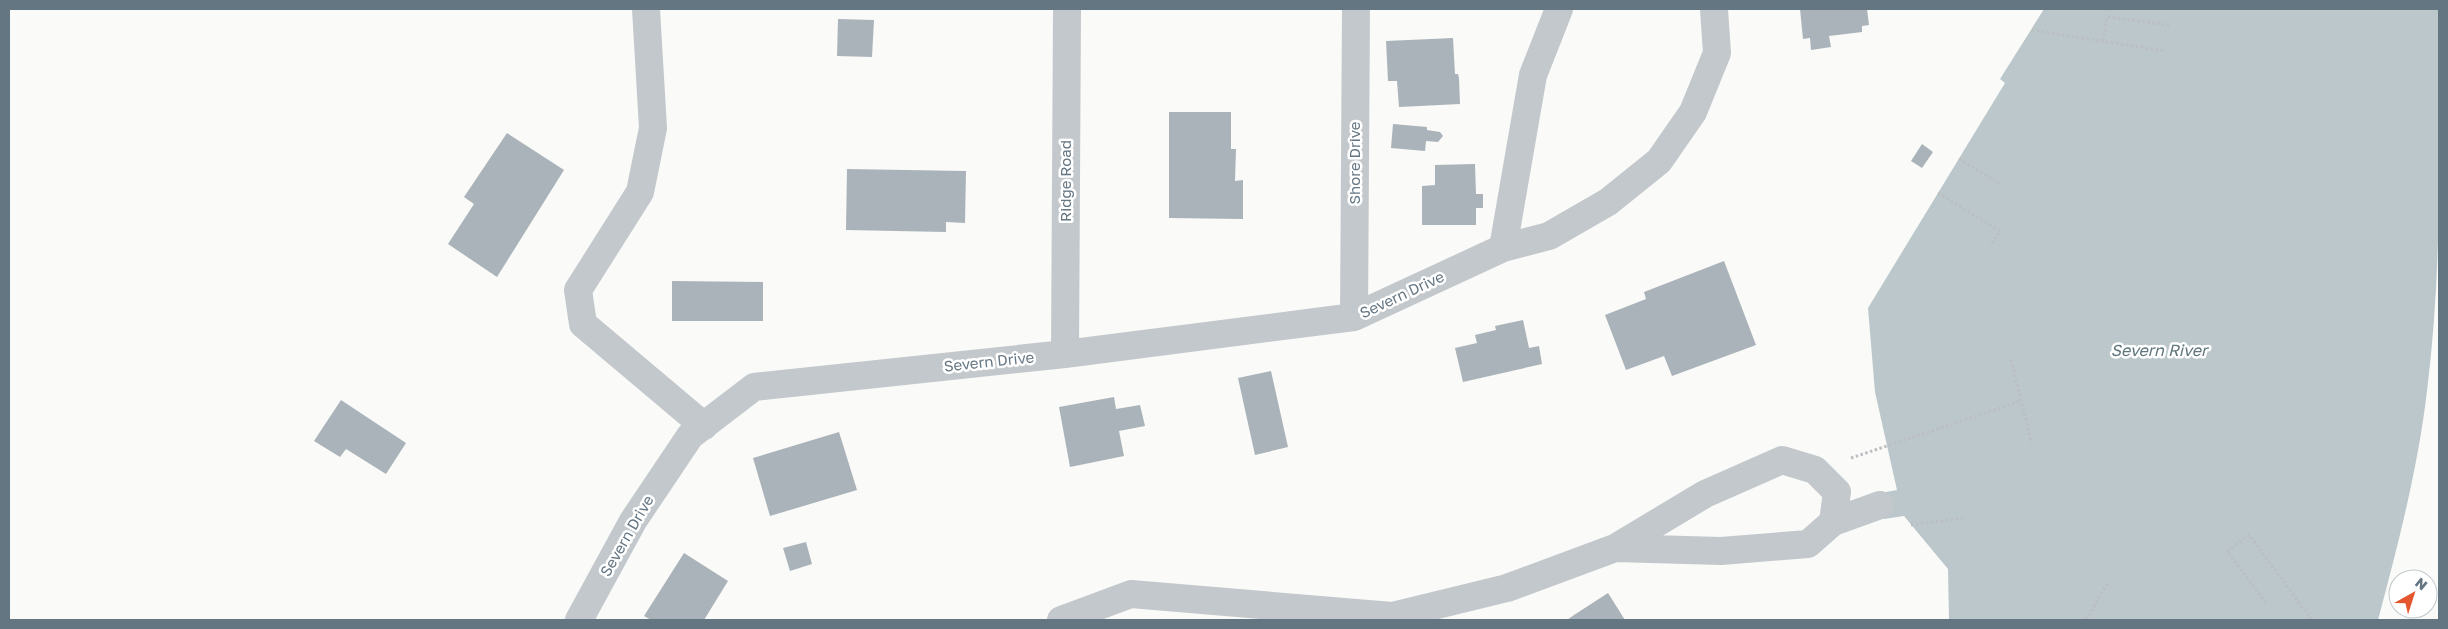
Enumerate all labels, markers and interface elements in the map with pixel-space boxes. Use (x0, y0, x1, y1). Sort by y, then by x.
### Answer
street label: Shore Drive (1345, 121, 1363, 205)
street label: Ridge Road (1056, 140, 1074, 222)
street label: Severn Drive (1357, 267, 1447, 321)
water label: Severn River (2111, 340, 2210, 360)
street label: Severn Drive (943, 347, 1035, 375)
street label: Severn Drive (596, 491, 657, 579)
north arrow (2388, 569, 2438, 619)
text: N (2412, 574, 2431, 593)

